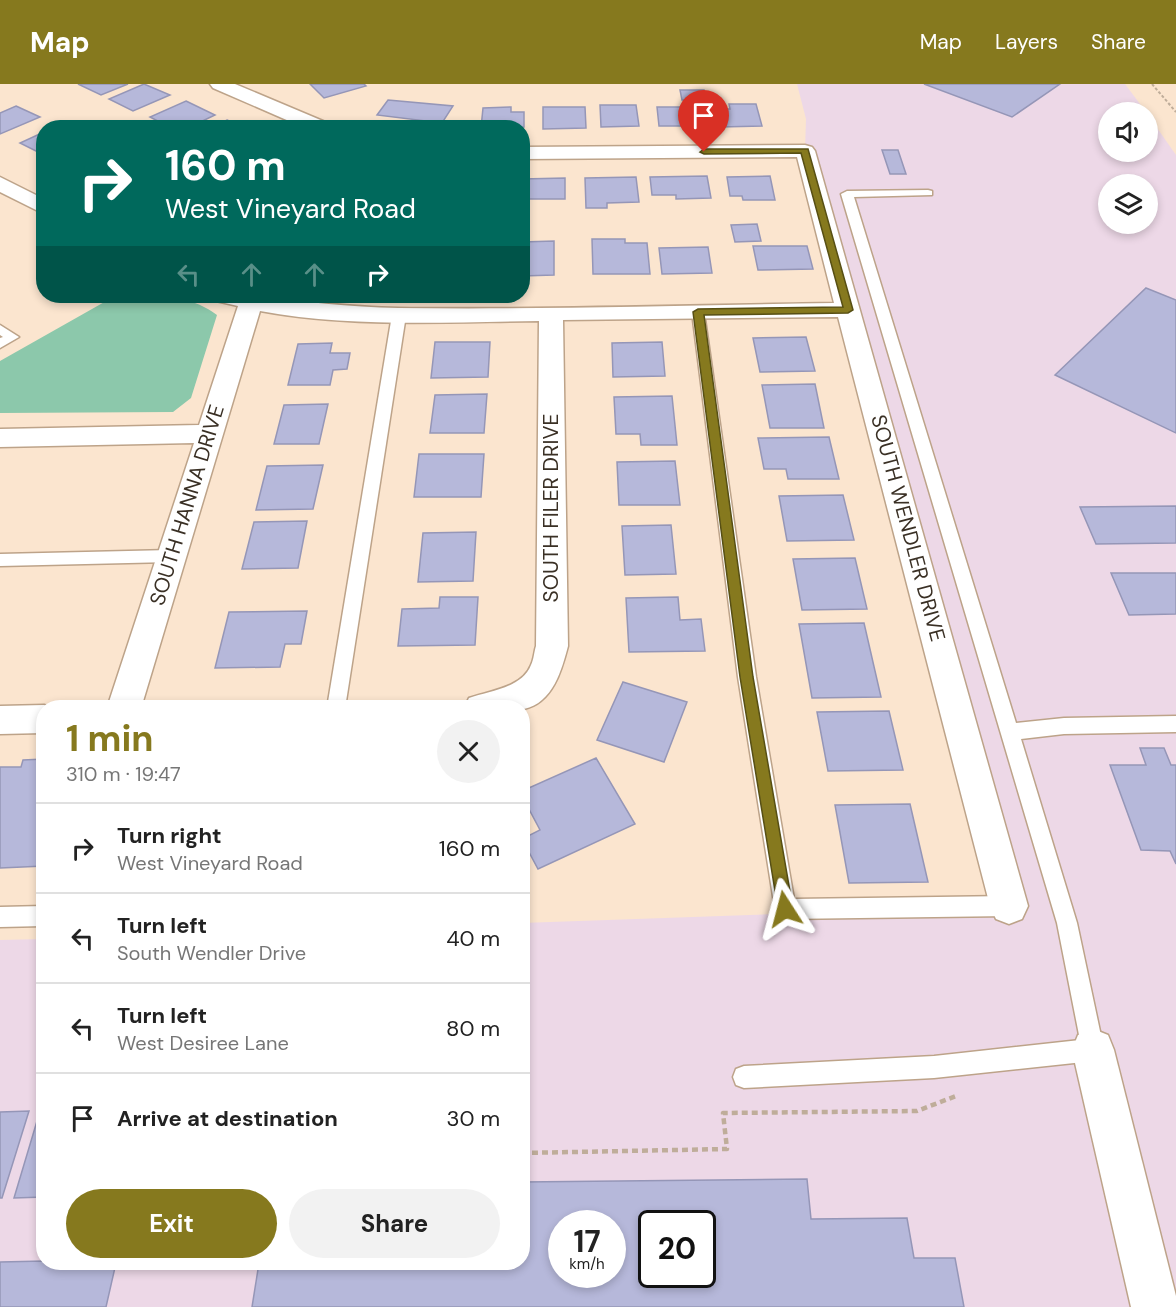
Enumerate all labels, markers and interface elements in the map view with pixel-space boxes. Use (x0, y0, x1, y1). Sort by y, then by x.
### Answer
text: Map (30, 24, 90, 61)
text: Map (920, 28, 962, 56)
text: Layers (995, 28, 1058, 56)
text: Share (1091, 28, 1146, 56)
pin (678, 90, 729, 152)
icon: arrive (687, 99, 720, 132)
map controls (1098, 102, 1158, 234)
button: sound (1098, 102, 1158, 162)
text: 160 m (165, 138, 286, 193)
icon: right (66, 144, 144, 222)
button: layers (1098, 174, 1158, 234)
text: West Vineyard Road (165, 191, 416, 226)
icon: left (172, 258, 205, 291)
icon: ahead (235, 258, 268, 291)
icon: ahead (298, 258, 331, 291)
icon: right (361, 258, 394, 291)
street label: SOUTH HANNA DRIVE (143, 401, 231, 609)
street label: SOUTH WENDLER DRIVE (864, 411, 952, 645)
street label: SOUTH FILER DRIVE (537, 414, 565, 602)
text: 1 min (66, 715, 154, 762)
button: close (437, 720, 500, 783)
text: 310 m · 19:47 (66, 761, 181, 787)
text: Turn right (117, 821, 222, 850)
icon: right (66, 832, 99, 865)
text: 160 m (439, 834, 500, 863)
text: West Vineyard Road (117, 850, 303, 876)
position arrow (753, 877, 817, 941)
text: Turn left (117, 911, 207, 940)
icon: left (66, 922, 99, 955)
text: 40 m (446, 924, 500, 953)
text: South Wendler Drive (117, 940, 306, 966)
text: Turn left (117, 1001, 207, 1030)
icon: left (66, 1012, 99, 1045)
text: 80 m (446, 1014, 500, 1043)
text: West Desiree Lane (117, 1030, 289, 1056)
icon: arrive (66, 1102, 99, 1135)
text: Arrive at destination (117, 1104, 338, 1133)
text: 30 m (446, 1104, 500, 1133)
button: Exit (66, 1189, 277, 1258)
button: Share (289, 1189, 500, 1258)
speed limit sign: 20 (638, 1210, 716, 1288)
text: 17 (573, 1222, 601, 1261)
text: km/h (569, 1254, 605, 1274)

